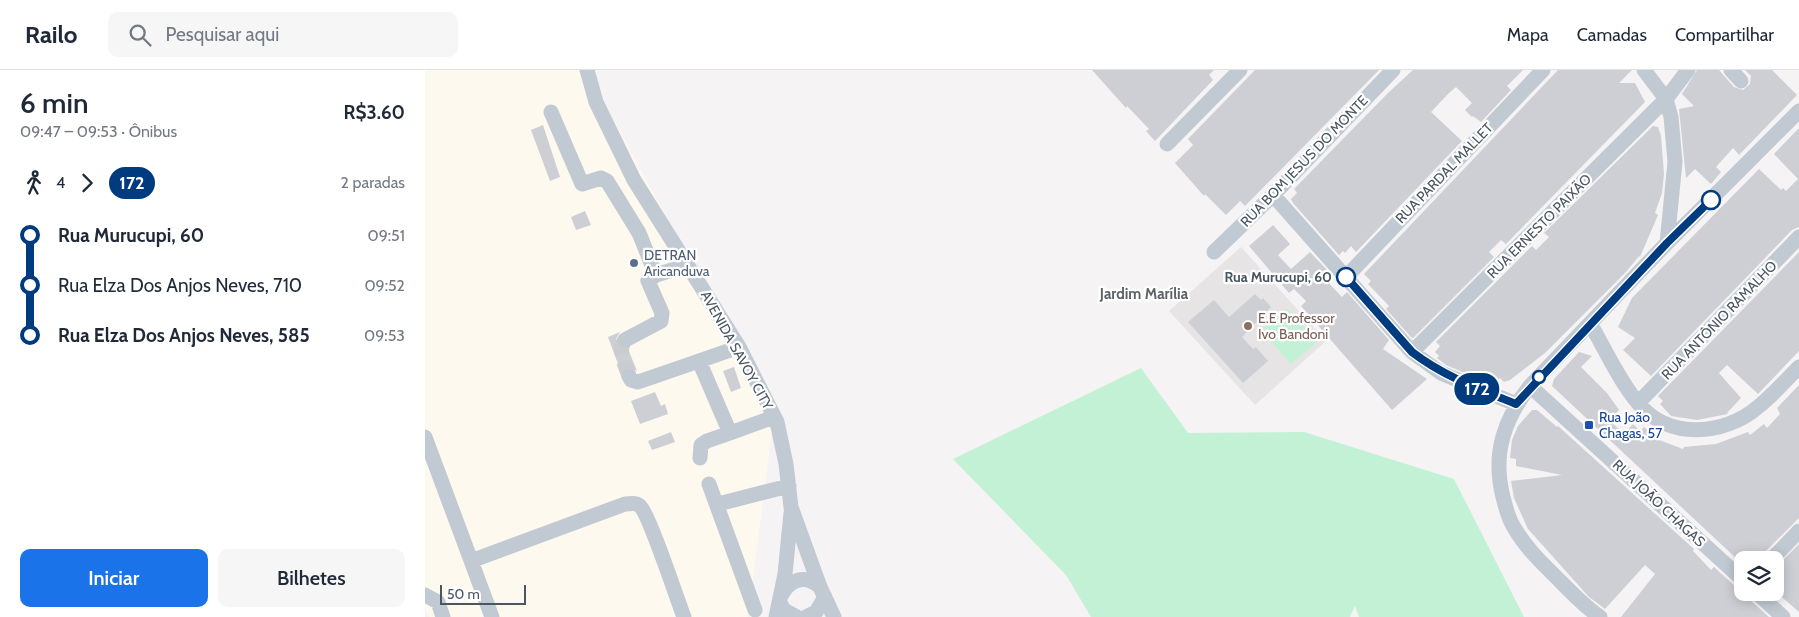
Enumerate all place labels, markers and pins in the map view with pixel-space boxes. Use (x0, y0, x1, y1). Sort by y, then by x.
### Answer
unlabelled marker (1701, 190, 1721, 210)
place label: DETRAN Aricanduva (644, 246, 710, 280)
marker: DETRAN Aricanduva (628, 257, 640, 269)
marker: Rua Murucupi, 60 (1336, 267, 1356, 287)
place label: Rua Murucupi, 60 (1224, 268, 1332, 286)
place label: E.E Professor Ivo Bandoni (1258, 309, 1335, 343)
marker: E.E Professor Ivo Bandoni (1242, 320, 1254, 332)
unlabelled marker (1532, 370, 1546, 384)
place label: Rua João Chagas, 57 (1599, 408, 1662, 442)
marker: Rua João Chagas, 57 (1583, 419, 1595, 431)

